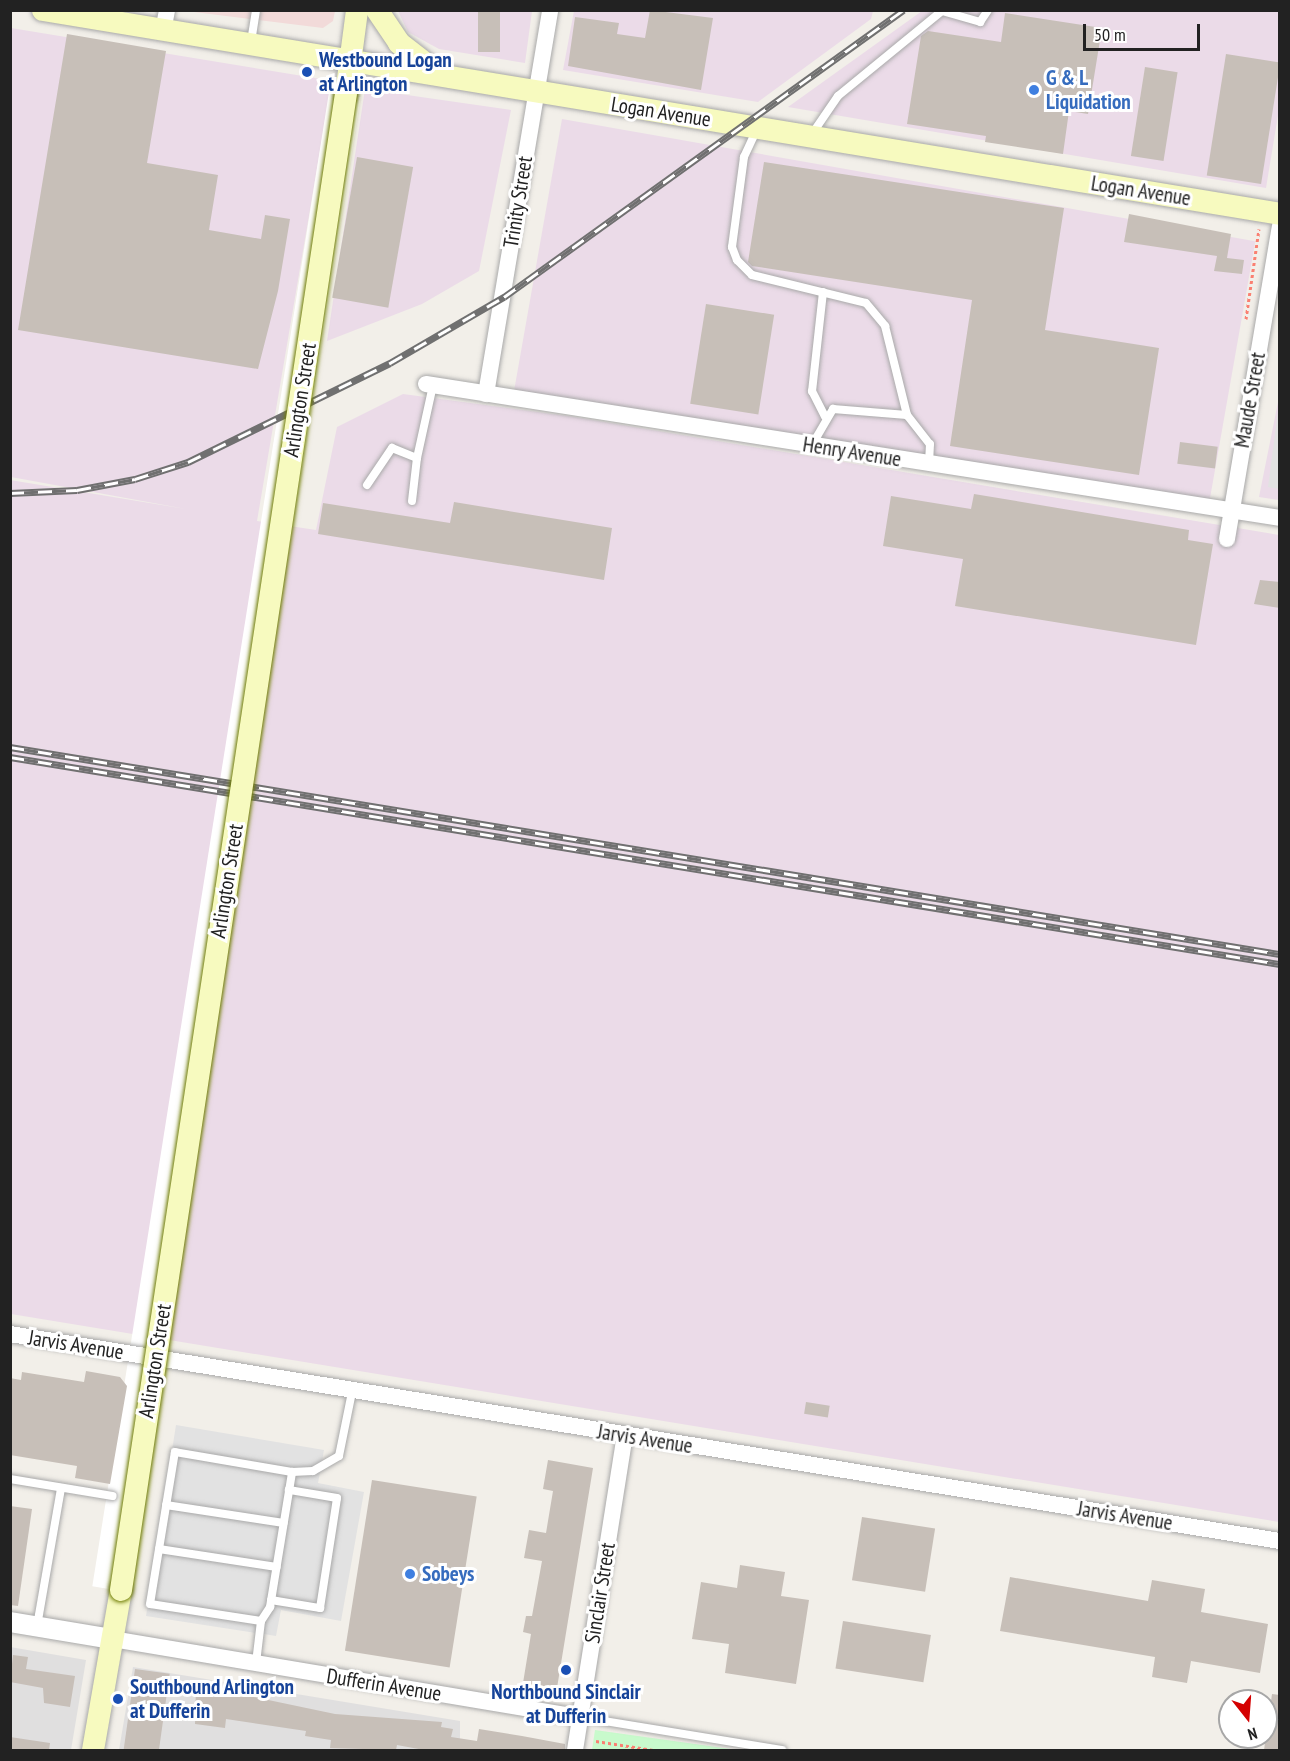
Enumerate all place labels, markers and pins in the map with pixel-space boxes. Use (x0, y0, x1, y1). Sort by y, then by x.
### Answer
place label: Westbound Logan at Arlington (319, 47, 452, 97)
marker: Westbound Logan at Arlington (300, 65, 314, 79)
place label: G & L Liquidation (1046, 65, 1131, 115)
marker: G & L Liquidation (1027, 83, 1041, 97)
place label: Sobeys (422, 1561, 474, 1587)
marker: Sobeys (403, 1567, 417, 1581)
marker: Northbound Sinclair at Dufferin (559, 1663, 573, 1677)
place label: Southbound Arlington at Dufferin (130, 1674, 295, 1724)
place label: Northbound Sinclair at Dufferin (491, 1679, 641, 1729)
marker: Southbound Arlington at Dufferin (111, 1692, 125, 1706)

